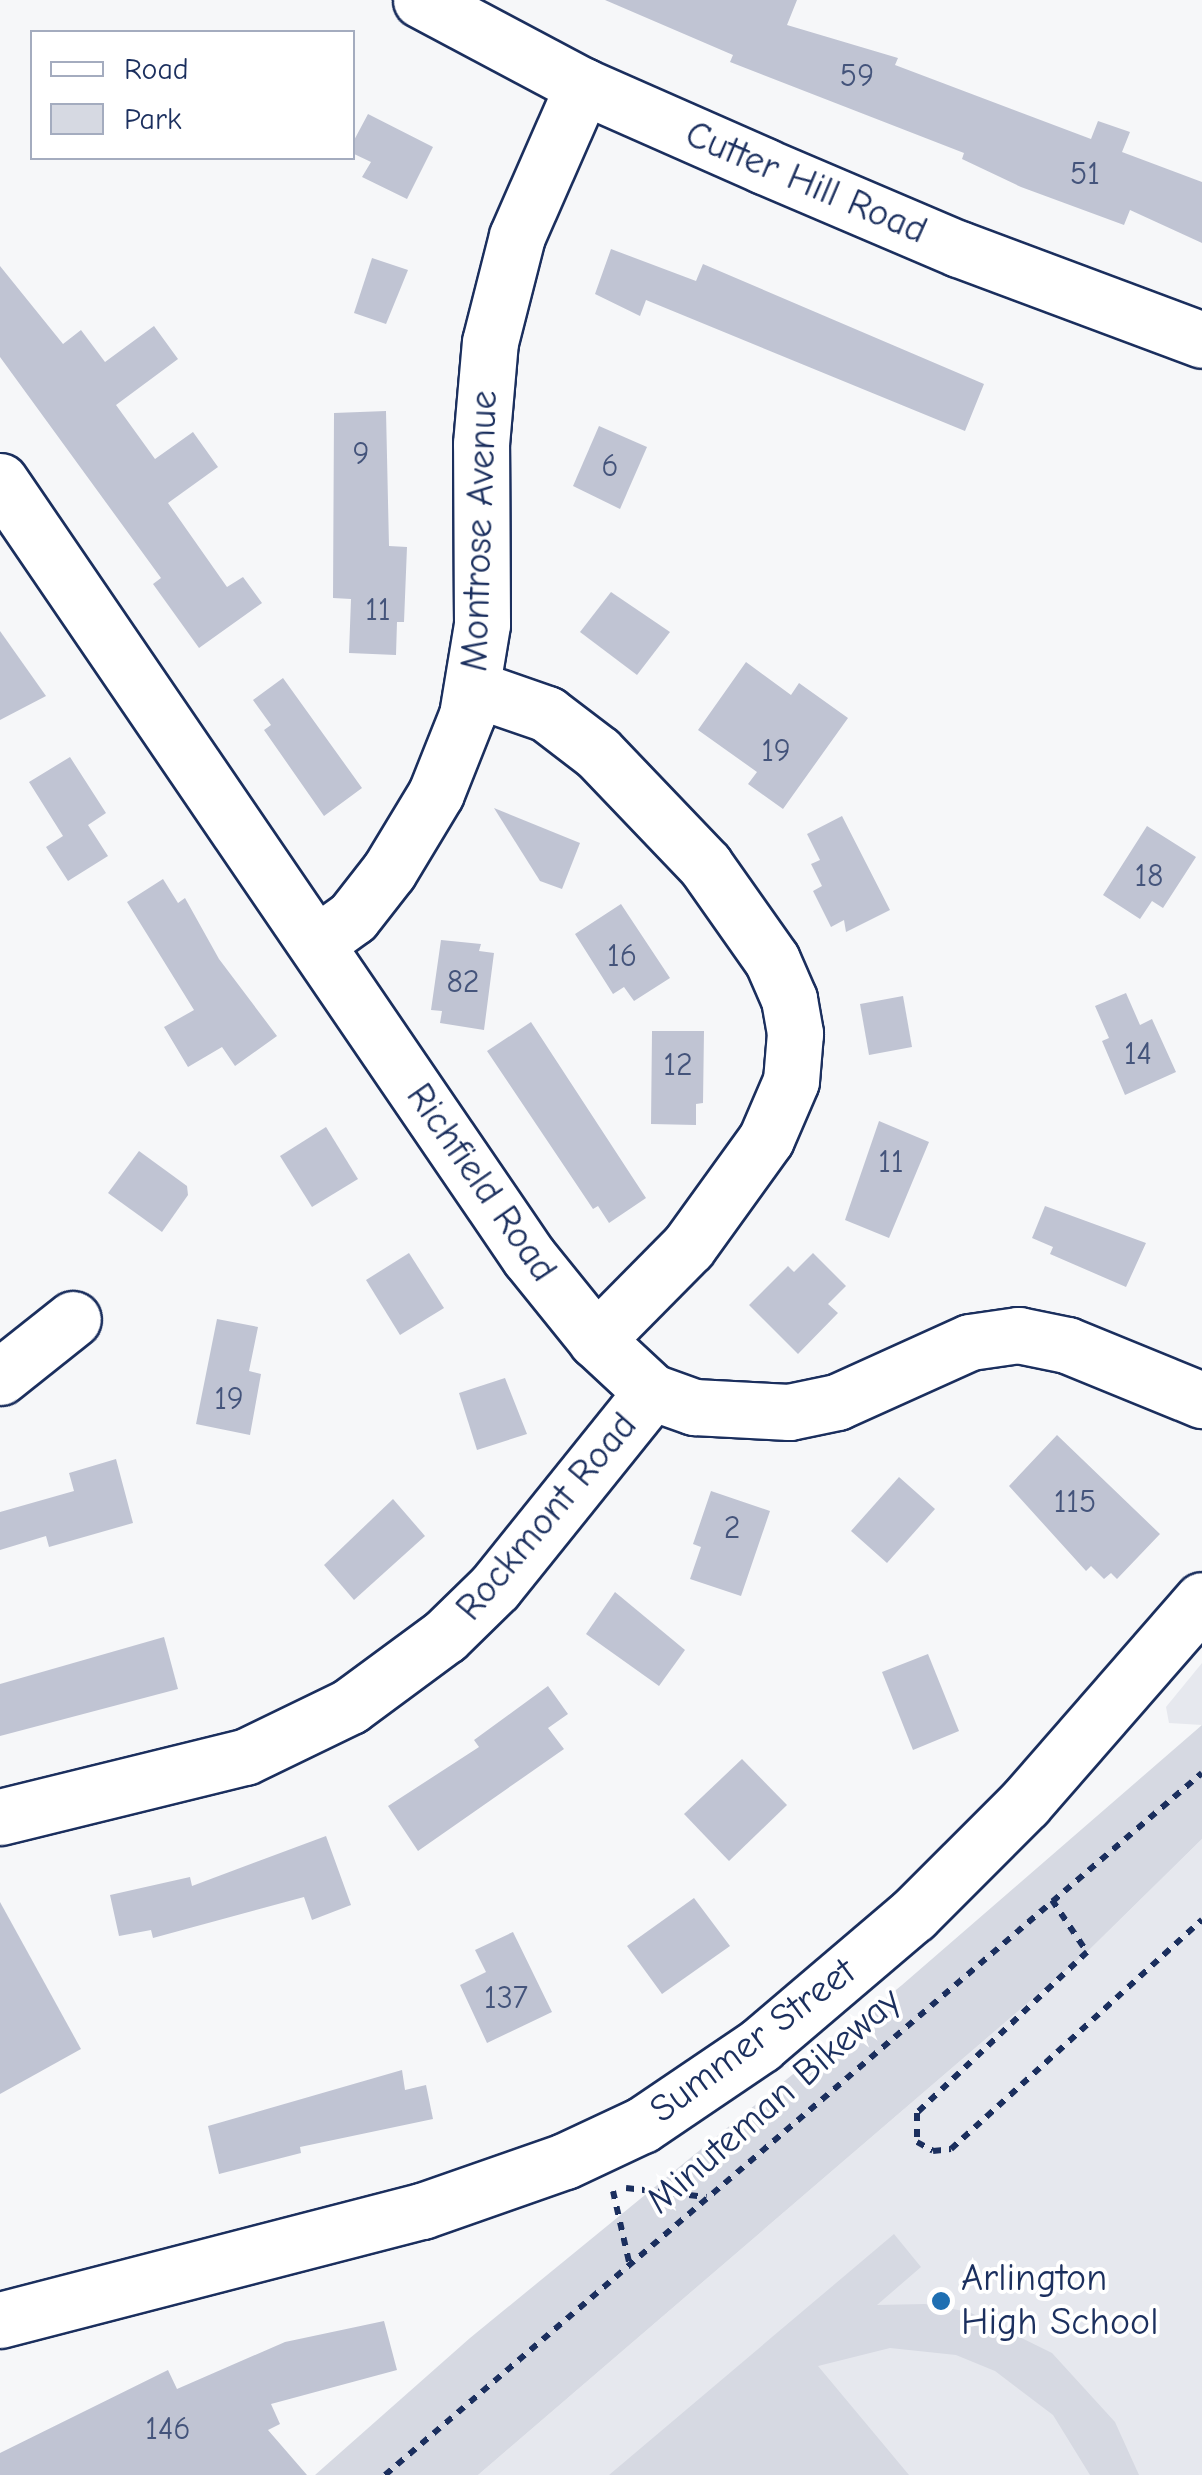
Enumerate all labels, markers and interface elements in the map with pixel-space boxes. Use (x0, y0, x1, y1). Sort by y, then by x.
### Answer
legend (30, 30, 355, 160)
text: Road (124, 52, 189, 87)
house number: 59 (840, 57, 874, 95)
text: Park (124, 102, 181, 137)
street label: Cutter Hill Road (678, 112, 934, 254)
house number: 51 (1070, 155, 1100, 193)
street label: Montrose Avenue (452, 390, 508, 672)
house number: 9 (353, 435, 369, 473)
house number: 6 (601, 447, 619, 485)
house number: 11 (365, 591, 391, 629)
house number: 19 (761, 732, 791, 770)
house number: 18 (1134, 857, 1164, 895)
house number: 16 (607, 937, 637, 975)
house number: 82 (446, 963, 480, 1001)
house number: 14 (1124, 1035, 1152, 1073)
house number: 12 (663, 1046, 693, 1084)
street label: Richfield Road (396, 1075, 566, 1291)
house number: 11 (878, 1143, 904, 1181)
house number: 19 (214, 1380, 244, 1418)
street label: Rockmont Road (447, 1404, 647, 1630)
house number: 115 (1054, 1483, 1096, 1521)
house number: 2 (724, 1509, 740, 1547)
street label: Summer Street (641, 1949, 865, 2133)
street label: Minuteman Bikeway (638, 1978, 910, 2224)
house number: 137 (484, 1979, 528, 2017)
place label: Arlington High School (961, 2256, 1158, 2346)
marker: Arlington High School (930, 2290, 952, 2312)
house number: 146 (145, 2410, 191, 2448)

